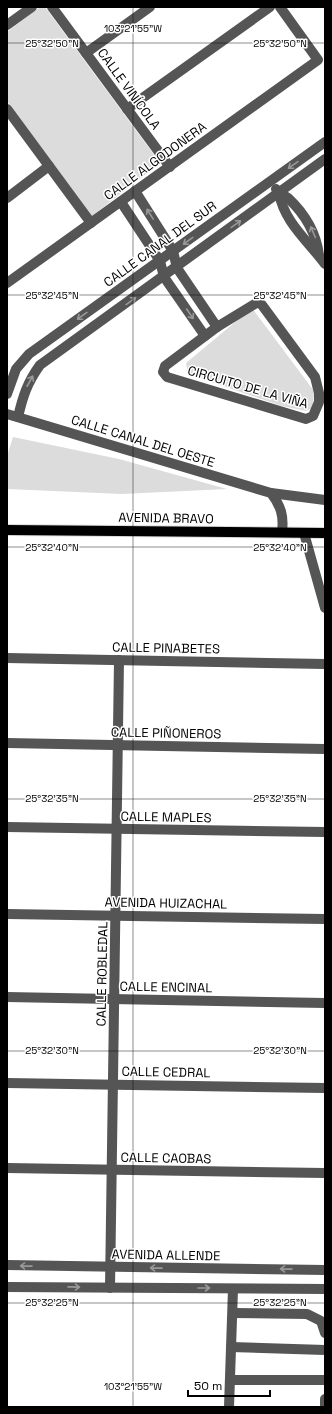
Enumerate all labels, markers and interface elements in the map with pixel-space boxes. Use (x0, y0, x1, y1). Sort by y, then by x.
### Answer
text: 103°21'55"W (104, 22, 162, 35)
text: 25°32'50"N (25, 37, 79, 50)
text: 25°32'50"N (253, 37, 307, 50)
street label: CALLE VINÍCOLA (94, 45, 164, 133)
street label: CALLE ALGODONERA (100, 118, 210, 204)
one-way arrow (288, 161, 299, 169)
street label: CALLE CANAL DEL SUR (100, 197, 220, 291)
one-way arrow (146, 209, 154, 220)
one-way arrow (230, 220, 241, 228)
one-way arrow (309, 226, 316, 238)
one-way arrow (182, 236, 193, 245)
text: 25°32'45"N (25, 289, 79, 302)
text: 25°32'45"N (253, 289, 307, 302)
one-way arrow (125, 296, 136, 305)
one-way arrow (186, 309, 194, 320)
one-way arrow (77, 312, 88, 320)
street label: CIRCUITO DE LA VIÑA (186, 362, 310, 412)
one-way arrow (27, 375, 34, 387)
street label: CALLE CANAL DEL OESTE (69, 411, 217, 471)
street label: AVENIDA BRAVO (118, 509, 214, 527)
text: 25°32'40"N (25, 541, 79, 554)
text: 25°32'40"N (253, 541, 307, 554)
street label: CALLE PINABETES (112, 639, 220, 657)
street label: CALLE PIÑONEROS (111, 724, 221, 742)
text: 25°32'35"N (25, 792, 79, 805)
text: 25°32'35"N (253, 792, 307, 805)
street label: CALLE MAPLES (120, 808, 212, 826)
street label: AVENIDA HUIZACHAL (105, 893, 227, 913)
street label: CALLE ROBLEDAL (93, 922, 111, 1026)
street label: CALLE ENCINAL (120, 978, 212, 996)
text: 25°32'30"N (25, 1044, 79, 1057)
text: 25°32'30"N (253, 1044, 307, 1057)
street label: CALLE CEDRAL (121, 1063, 211, 1081)
street label: CALLE CAOBAS (121, 1149, 211, 1167)
street label: AVENIDA ALLENDE (112, 1246, 220, 1264)
one-way arrow (20, 1262, 33, 1270)
one-way arrow (150, 1264, 163, 1271)
one-way arrow (280, 1265, 293, 1273)
one-way arrow (67, 1284, 80, 1291)
one-way arrow (197, 1284, 210, 1292)
text: 25°32'25"N (25, 1296, 79, 1309)
text: 25°32'25"N (253, 1296, 307, 1309)
scale bar (188, 1372, 270, 1398)
text: 50 m (194, 1378, 222, 1394)
text: 103°21'55"W (104, 1380, 162, 1393)

